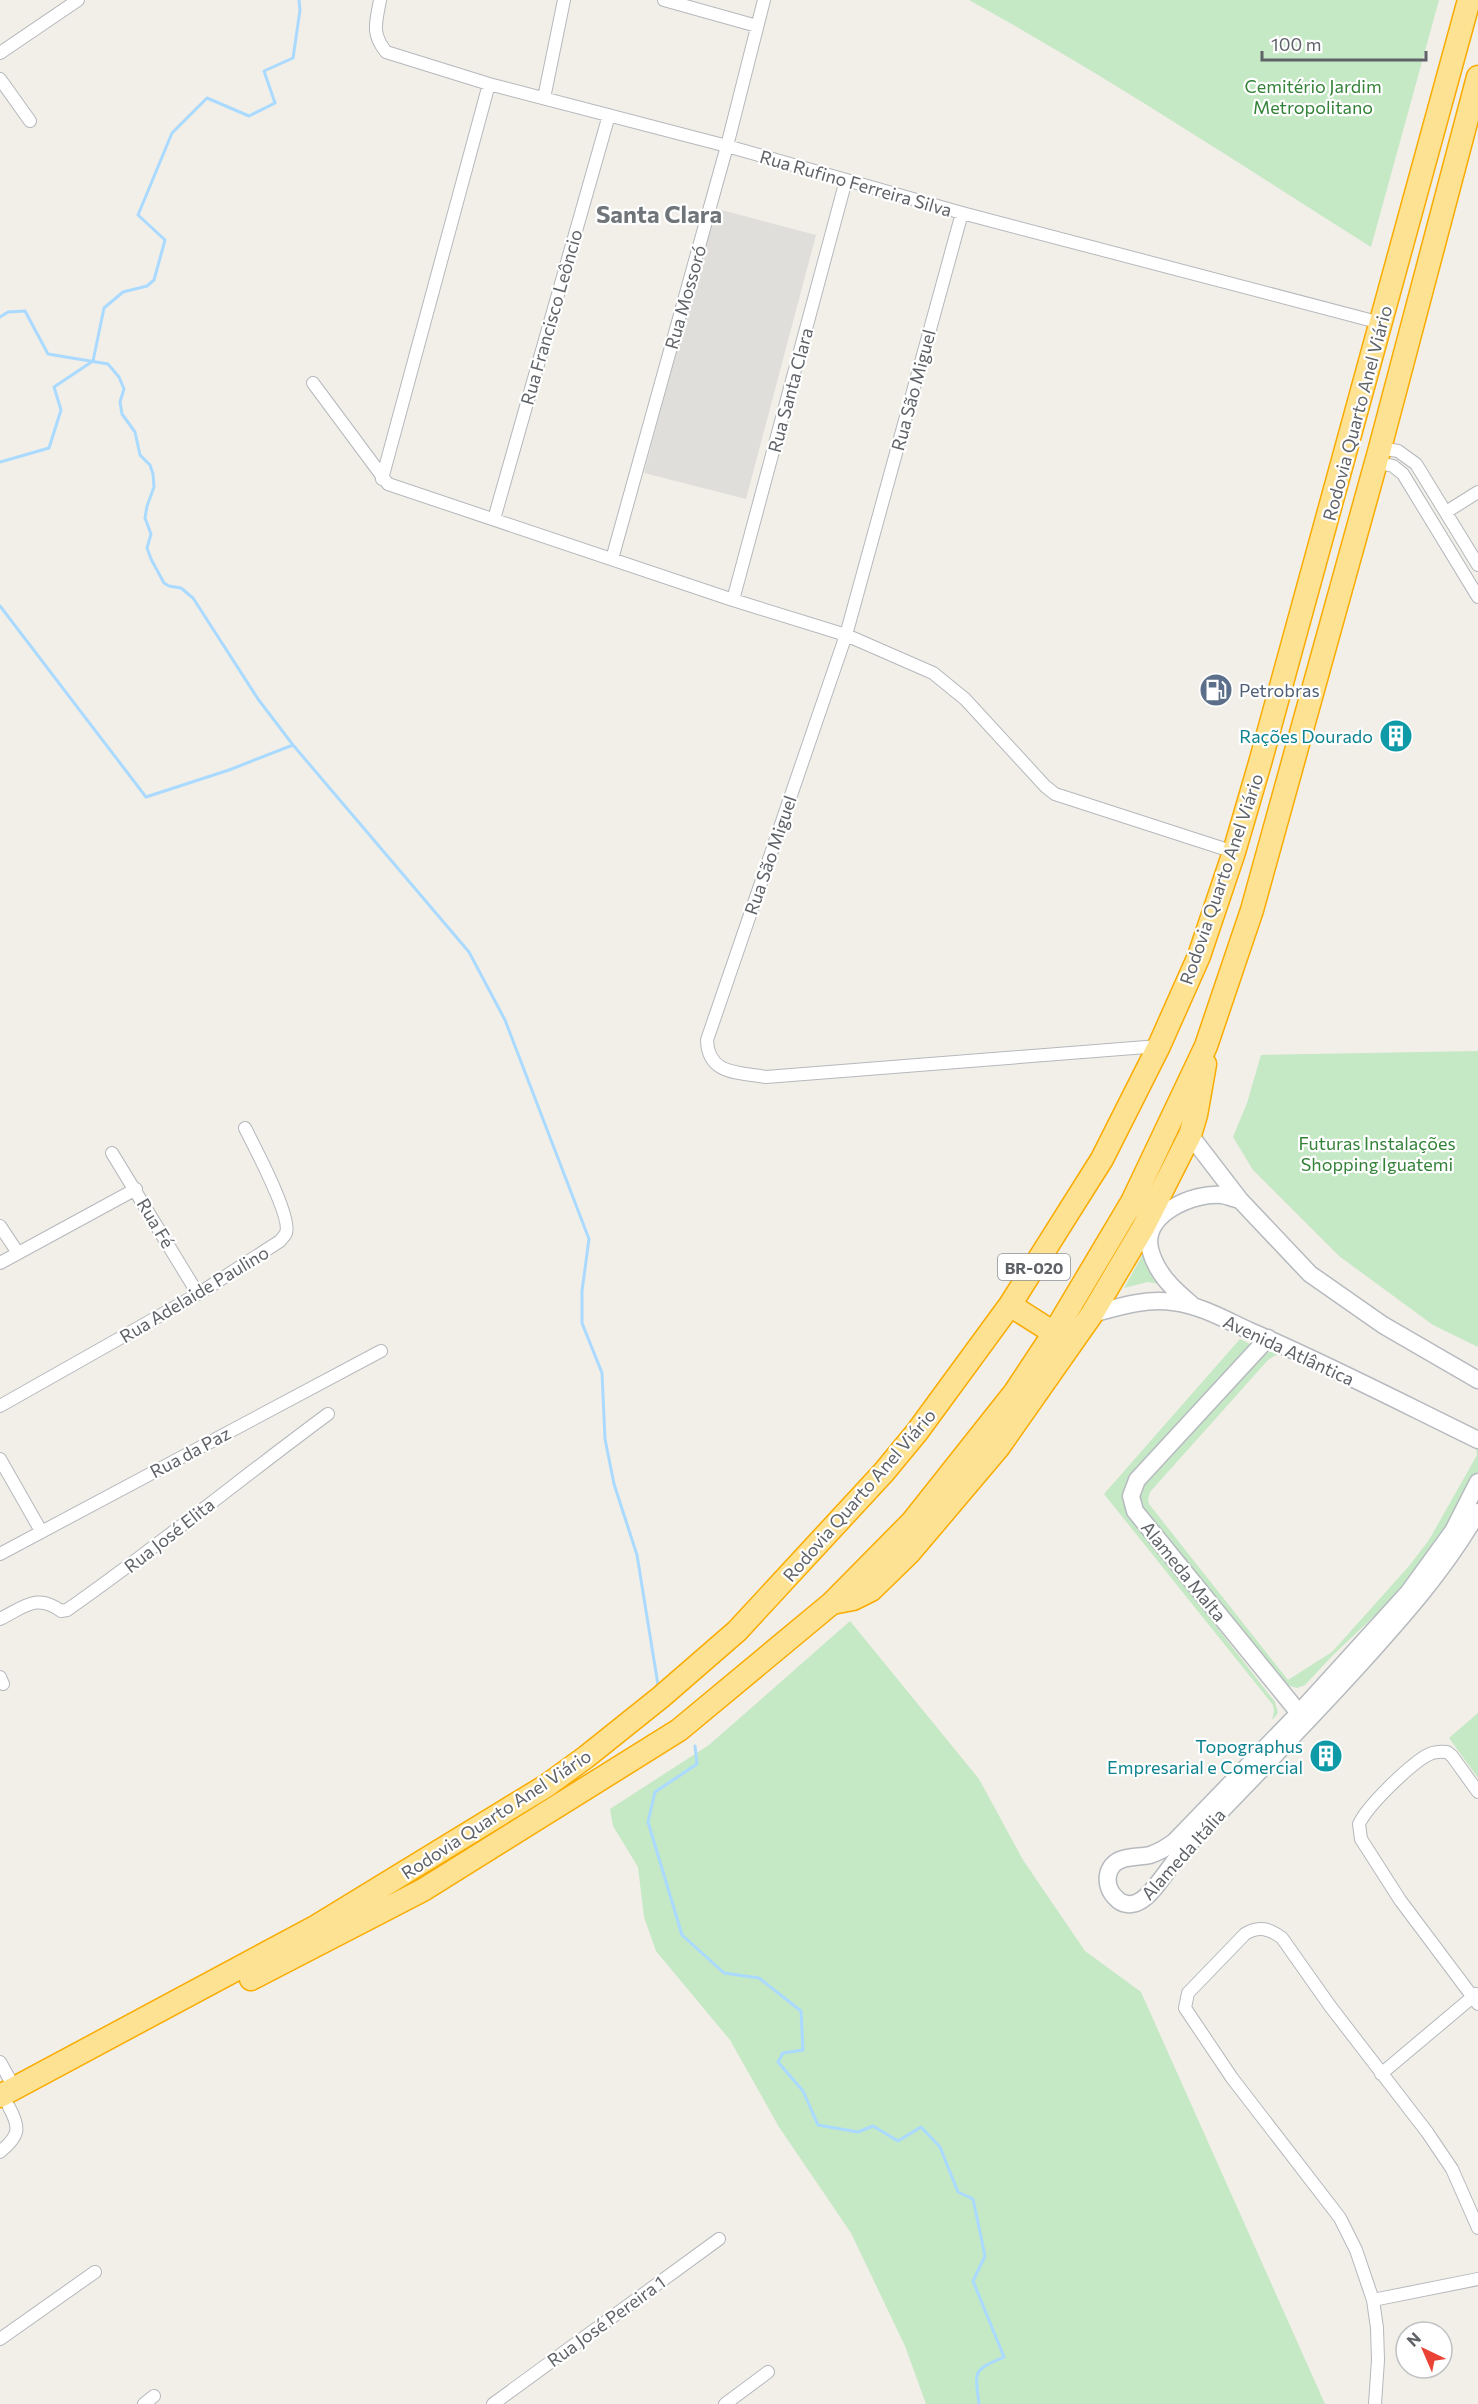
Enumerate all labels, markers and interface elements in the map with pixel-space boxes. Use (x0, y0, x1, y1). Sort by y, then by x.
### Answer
scale bar (1262, 24, 1426, 62)
text: 100 m (1271, 33, 1321, 55)
park label: Cemitério Jardim Metropolitano (1244, 75, 1382, 118)
street label: Rua Rufino Ferreira Silva (757, 145, 955, 221)
district label: Santa Clara (596, 199, 722, 228)
street label: Rua Francisco Leôncio (515, 227, 587, 407)
street label: Rua Mossoró (660, 242, 710, 352)
street label: Rodovia Quarto Anel Viário (1318, 303, 1396, 523)
street label: Rua Santa Clara (763, 325, 817, 455)
street label: Rua São Miguel (886, 327, 940, 453)
fuel station icon: Petrobras (1198, 672, 1234, 708)
place label: Petrobras (1239, 679, 1320, 701)
building icon: Rações Dourado (1378, 718, 1414, 754)
place label: Rações Dourado (1239, 725, 1373, 747)
street label: Rodovia Quarto Anel Viário (1175, 771, 1267, 987)
street label: Rua São Miguel (739, 792, 801, 918)
park label: Futuras Instalações Shopping Iguatemi (1298, 1132, 1456, 1175)
street label: Rua Fé (133, 1194, 179, 1252)
street label: Rua Adelaide Paulino (116, 1241, 272, 1347)
road number: BR-020 (998, 1254, 1070, 1280)
street label: Avenida Atlântica (1220, 1310, 1358, 1390)
street label: Rodovia Quarto Anel Viário (778, 1404, 940, 1586)
street label: Rua da Paz (146, 1422, 234, 1482)
street label: Rua José Elita (119, 1493, 219, 1577)
street label: Alameda Malta (1137, 1516, 1231, 1626)
place label: Topographus Empresarial e Comercial (1107, 1735, 1303, 1778)
building icon: Topographus Empresarial e Comercial (1308, 1738, 1344, 1774)
street label: Rodovia Quarto Anel Viário (397, 1744, 595, 1884)
street label: Alameda Itália (1136, 1804, 1230, 1904)
street label: Rua José Pereira 1 (543, 2271, 669, 2371)
north arrow (1394, 2320, 1454, 2380)
text: N (1402, 2328, 1424, 2350)

